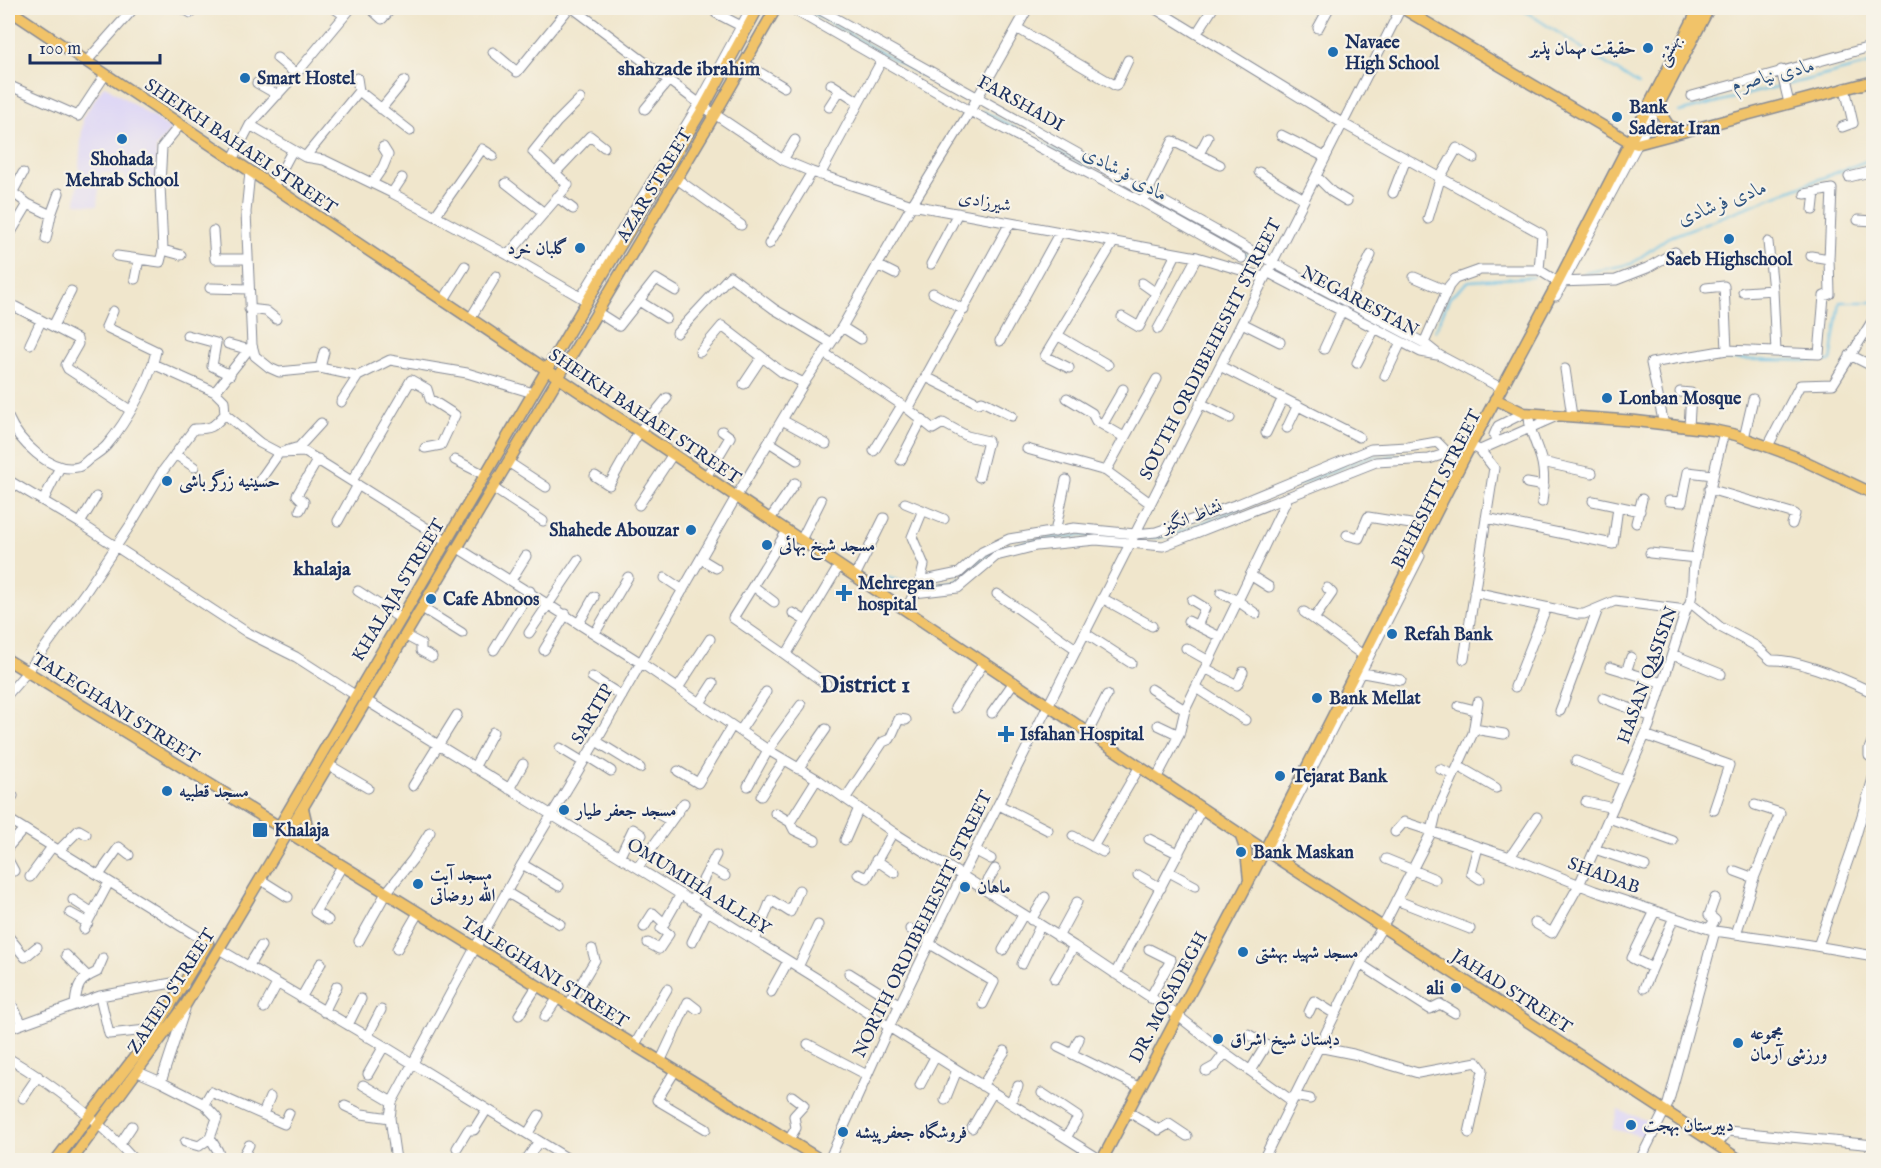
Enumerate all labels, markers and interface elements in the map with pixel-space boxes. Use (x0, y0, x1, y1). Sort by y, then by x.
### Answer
scale bar (30, 27, 160, 65)
street label: بهشتی (1651, 31, 1687, 71)
place label: Navaee High School (1344, 32, 1440, 76)
text: 100 m (39, 38, 81, 61)
place label: حقیقت مهمان پذیر (1528, 38, 1636, 61)
marker: حقیقت مهمان پذیر (1641, 41, 1655, 55)
marker: Navaee High School (1326, 45, 1340, 59)
water label: مادی نیاصرم (1729, 53, 1819, 102)
district label: shahzade ibrahim (618, 57, 761, 82)
place label: Smart Hostel (257, 68, 356, 91)
marker: Smart Hostel (238, 71, 252, 85)
street label: FARSHADI (973, 71, 1068, 138)
street label: SHEIKH BAHAEI STREET (140, 74, 341, 220)
place label: Bank Saderat Iran (1629, 97, 1720, 141)
marker: Bank Saderat Iran (1610, 110, 1624, 124)
street label: AZAR STREET (612, 125, 698, 248)
marker: Shohada Mehrab School (115, 132, 129, 146)
water label: مادی فرشادی (1078, 141, 1172, 208)
place label: Shohada Mehrab School (65, 149, 180, 193)
water label: مادی فرشادی (1674, 175, 1771, 232)
street label: شیرزادی (957, 187, 1013, 218)
street label: SOUTH ORDIBEHESHT STREET (1135, 215, 1287, 484)
marker: Saeb Highschool (1722, 232, 1736, 246)
place label: گلبان خرد (507, 237, 568, 261)
marker: گلبان خرد (573, 241, 587, 255)
place label: Saeb Highschool (1666, 249, 1793, 272)
street label: NEGARESTAN (1296, 262, 1422, 343)
street label: SHEIKH BAHAEI STREET (544, 344, 745, 490)
place label: Lonban Mosque (1619, 388, 1742, 411)
marker: Lonban Mosque (1600, 391, 1614, 405)
street label: BEHESHTI STREET (1387, 406, 1487, 573)
place label: حسینیه زرگر باشی (179, 469, 280, 494)
marker: حسینیه زرگر باشی (160, 474, 174, 488)
street label: نشاط انگیز (1156, 494, 1226, 540)
street label: KHALAJA STREET (348, 515, 451, 666)
place label: Shahede Abouzar (549, 520, 679, 543)
marker: Shahede Abouzar (684, 523, 698, 537)
place label: مسجد شیخ بهائی (778, 535, 875, 561)
marker: مسجد شیخ بهائی (760, 538, 774, 552)
district label: khalaja (292, 557, 351, 582)
place label: Mehregan hospital (857, 573, 935, 617)
marker: Mehregan hospital (835, 584, 853, 602)
place label: Cafe Abnoos (443, 589, 540, 612)
marker: Cafe Abnoos (424, 592, 438, 606)
street label: HASAN QASISIN (1613, 603, 1684, 747)
place label: Refah Bank (1404, 624, 1494, 647)
marker: Refah Bank (1385, 627, 1399, 641)
street label: TALEGHANI STREET (27, 648, 203, 770)
district label: District 1 (820, 670, 910, 701)
street label: SARTIP (567, 680, 620, 749)
place label: Bank Mellat (1329, 688, 1422, 711)
marker: Bank Mellat (1310, 691, 1324, 705)
place label: Isfahan Hospital (1020, 724, 1145, 747)
marker: Isfahan Hospital (997, 725, 1015, 743)
place label: Tejarat Bank (1291, 766, 1389, 789)
marker: Tejarat Bank (1273, 769, 1287, 783)
place label: مسجد قطبیه (179, 781, 249, 804)
marker: مسجد قطبیه (160, 784, 174, 798)
street label: NORTH ORDIBEHESHT STREET (849, 787, 998, 1062)
place label: مسجد جعفر طیار (574, 800, 676, 823)
marker: مسجد جعفر طیار (557, 803, 571, 817)
place label: Khalaja (274, 820, 330, 843)
marker: Khalaja (251, 821, 269, 839)
street label: OMUMIHA ALLEY (622, 834, 775, 941)
place label: Bank Maskan (1253, 842, 1354, 865)
marker: Bank Maskan (1234, 845, 1248, 859)
street label: SHADAB (1564, 853, 1643, 900)
place label: مسجد آیت الله روضاتی (429, 863, 495, 908)
marker: مسجد آیت الله روضاتی (411, 877, 425, 891)
place label: ماهان (977, 877, 1011, 900)
marker: ماهان (958, 880, 972, 894)
street label: TALEGHANI STREET (456, 912, 632, 1034)
street label: ZAHED STREET (123, 925, 221, 1059)
street label: DR. MOSADEGH (1125, 928, 1214, 1067)
place label: مسجد شهید بهشتی (1255, 942, 1358, 965)
street label: JAHAD STREET (1445, 944, 1576, 1040)
marker: مسجد شهید بهشتی (1236, 945, 1250, 959)
place label: ali (1426, 978, 1444, 1001)
marker: ali (1449, 981, 1463, 995)
place label: مجموعه ورزشی آرمان (1750, 1023, 1827, 1067)
place label: دبستان شیخ اشراق (1230, 1029, 1340, 1055)
marker: دبستان شیخ اشراق (1211, 1032, 1225, 1046)
marker: مجموعه ورزشی آرمان (1731, 1036, 1745, 1050)
place label: دبیرستان بهجت (1643, 1115, 1734, 1138)
marker: دبیرستان بهجت (1624, 1118, 1638, 1132)
place label: فروشگاه جعفرپیشه (855, 1120, 967, 1145)
marker: فروشگاه جعفرپیشه (836, 1125, 850, 1139)

